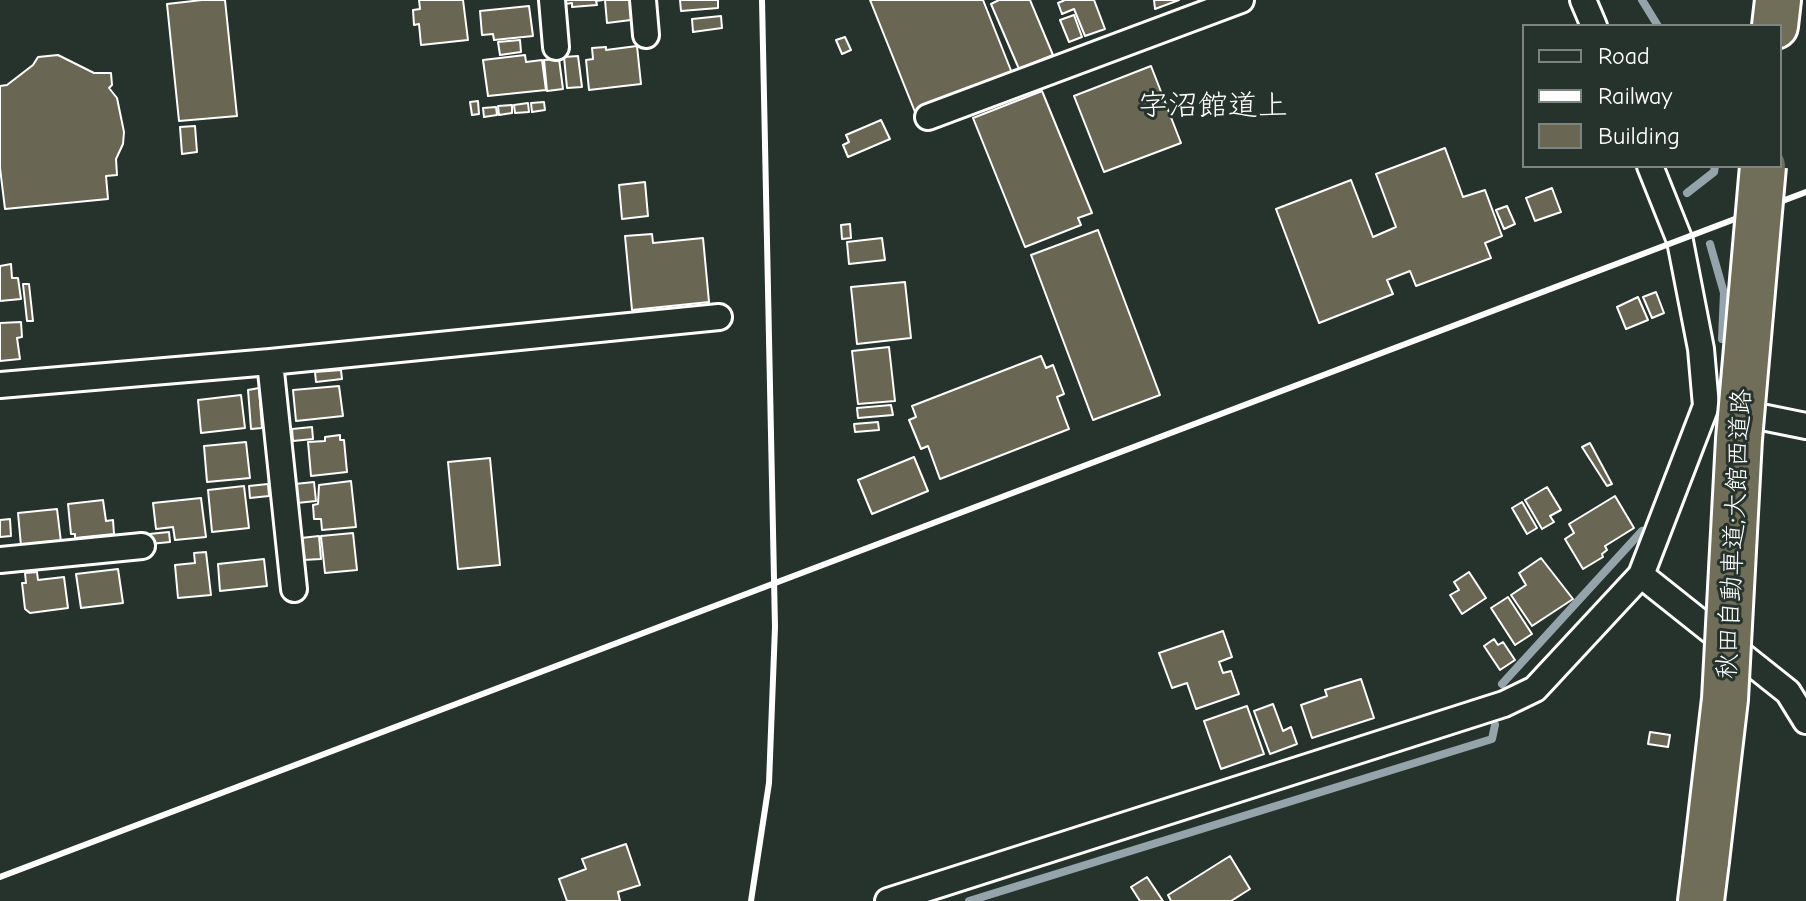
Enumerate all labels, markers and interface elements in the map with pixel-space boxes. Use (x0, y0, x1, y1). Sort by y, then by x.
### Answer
legend (1522, 24, 1782, 168)
text: Road (1598, 42, 1650, 70)
text: Railway (1598, 82, 1672, 110)
district label: 字沼館道上 (1138, 89, 1288, 125)
text: Building (1598, 122, 1680, 150)
street label: 秋田自動車道;大館西道路 (1712, 388, 1758, 680)

